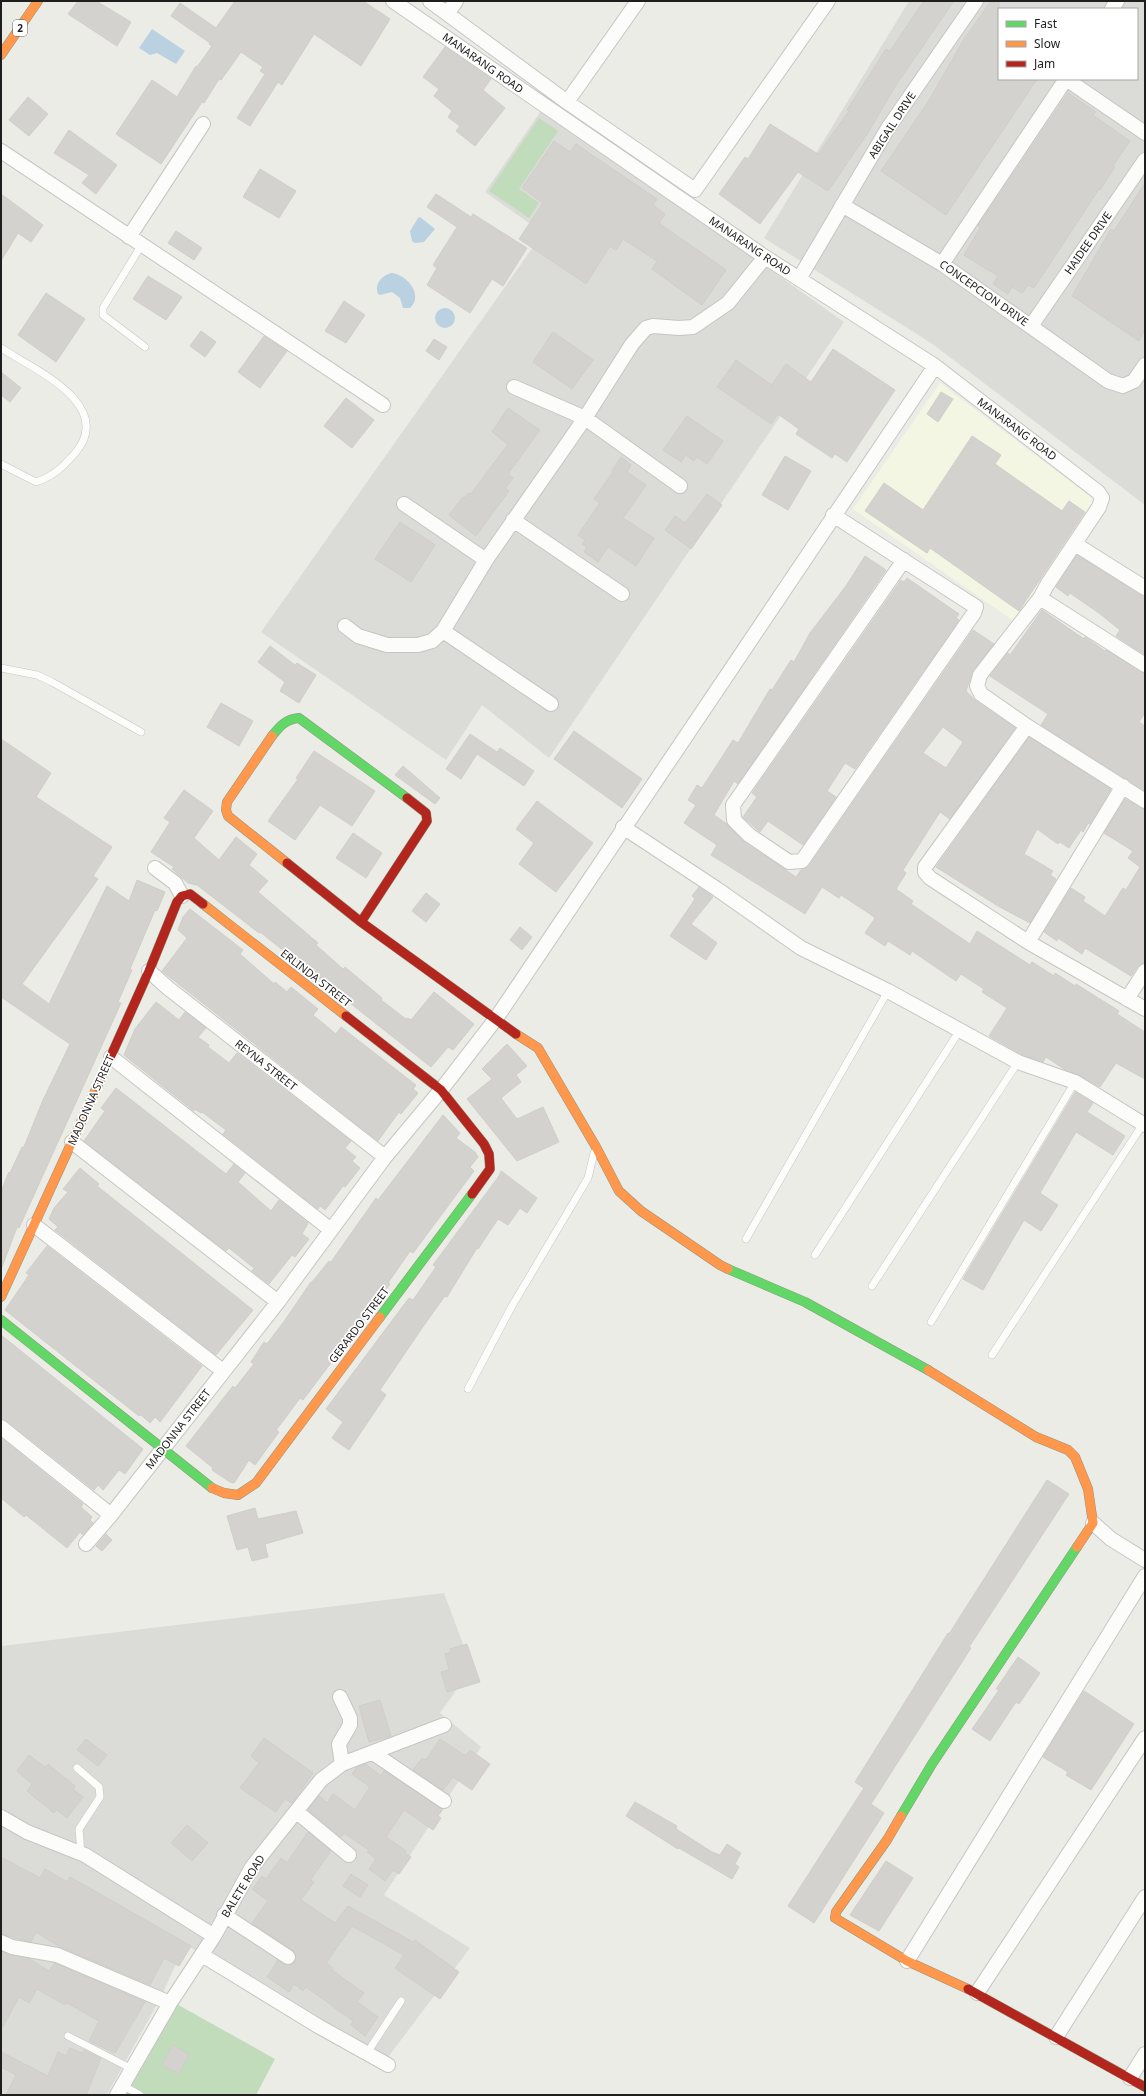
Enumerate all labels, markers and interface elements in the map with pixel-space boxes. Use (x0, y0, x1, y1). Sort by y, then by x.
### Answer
legend (998, 8, 1138, 80)
text: Fast (1034, 15, 1058, 32)
road number: 2 (13, 20, 27, 36)
street label: MANARANG ROAD (440, 29, 527, 96)
text: Slow (1034, 35, 1061, 52)
text: Jam (1033, 55, 1055, 72)
street label: ABIGAIL DRIVE (864, 89, 919, 161)
street label: HAIDEE DRIVE (1060, 208, 1115, 277)
street label: MANARANG ROAD (706, 213, 794, 279)
street label: CONCEPCION DRIVE (937, 256, 1032, 329)
street label: MANARANG ROAD (975, 394, 1060, 463)
street label: ERLINDA STREET (278, 945, 355, 1010)
street label: REYNA STREET (232, 1036, 300, 1094)
street label: MADONNA STREET (64, 1052, 117, 1147)
street label: GERARDO STREET (325, 1284, 392, 1366)
street label: MADONNA STREET (142, 1386, 214, 1472)
street label: BALETE ROAD (217, 1851, 268, 1920)

